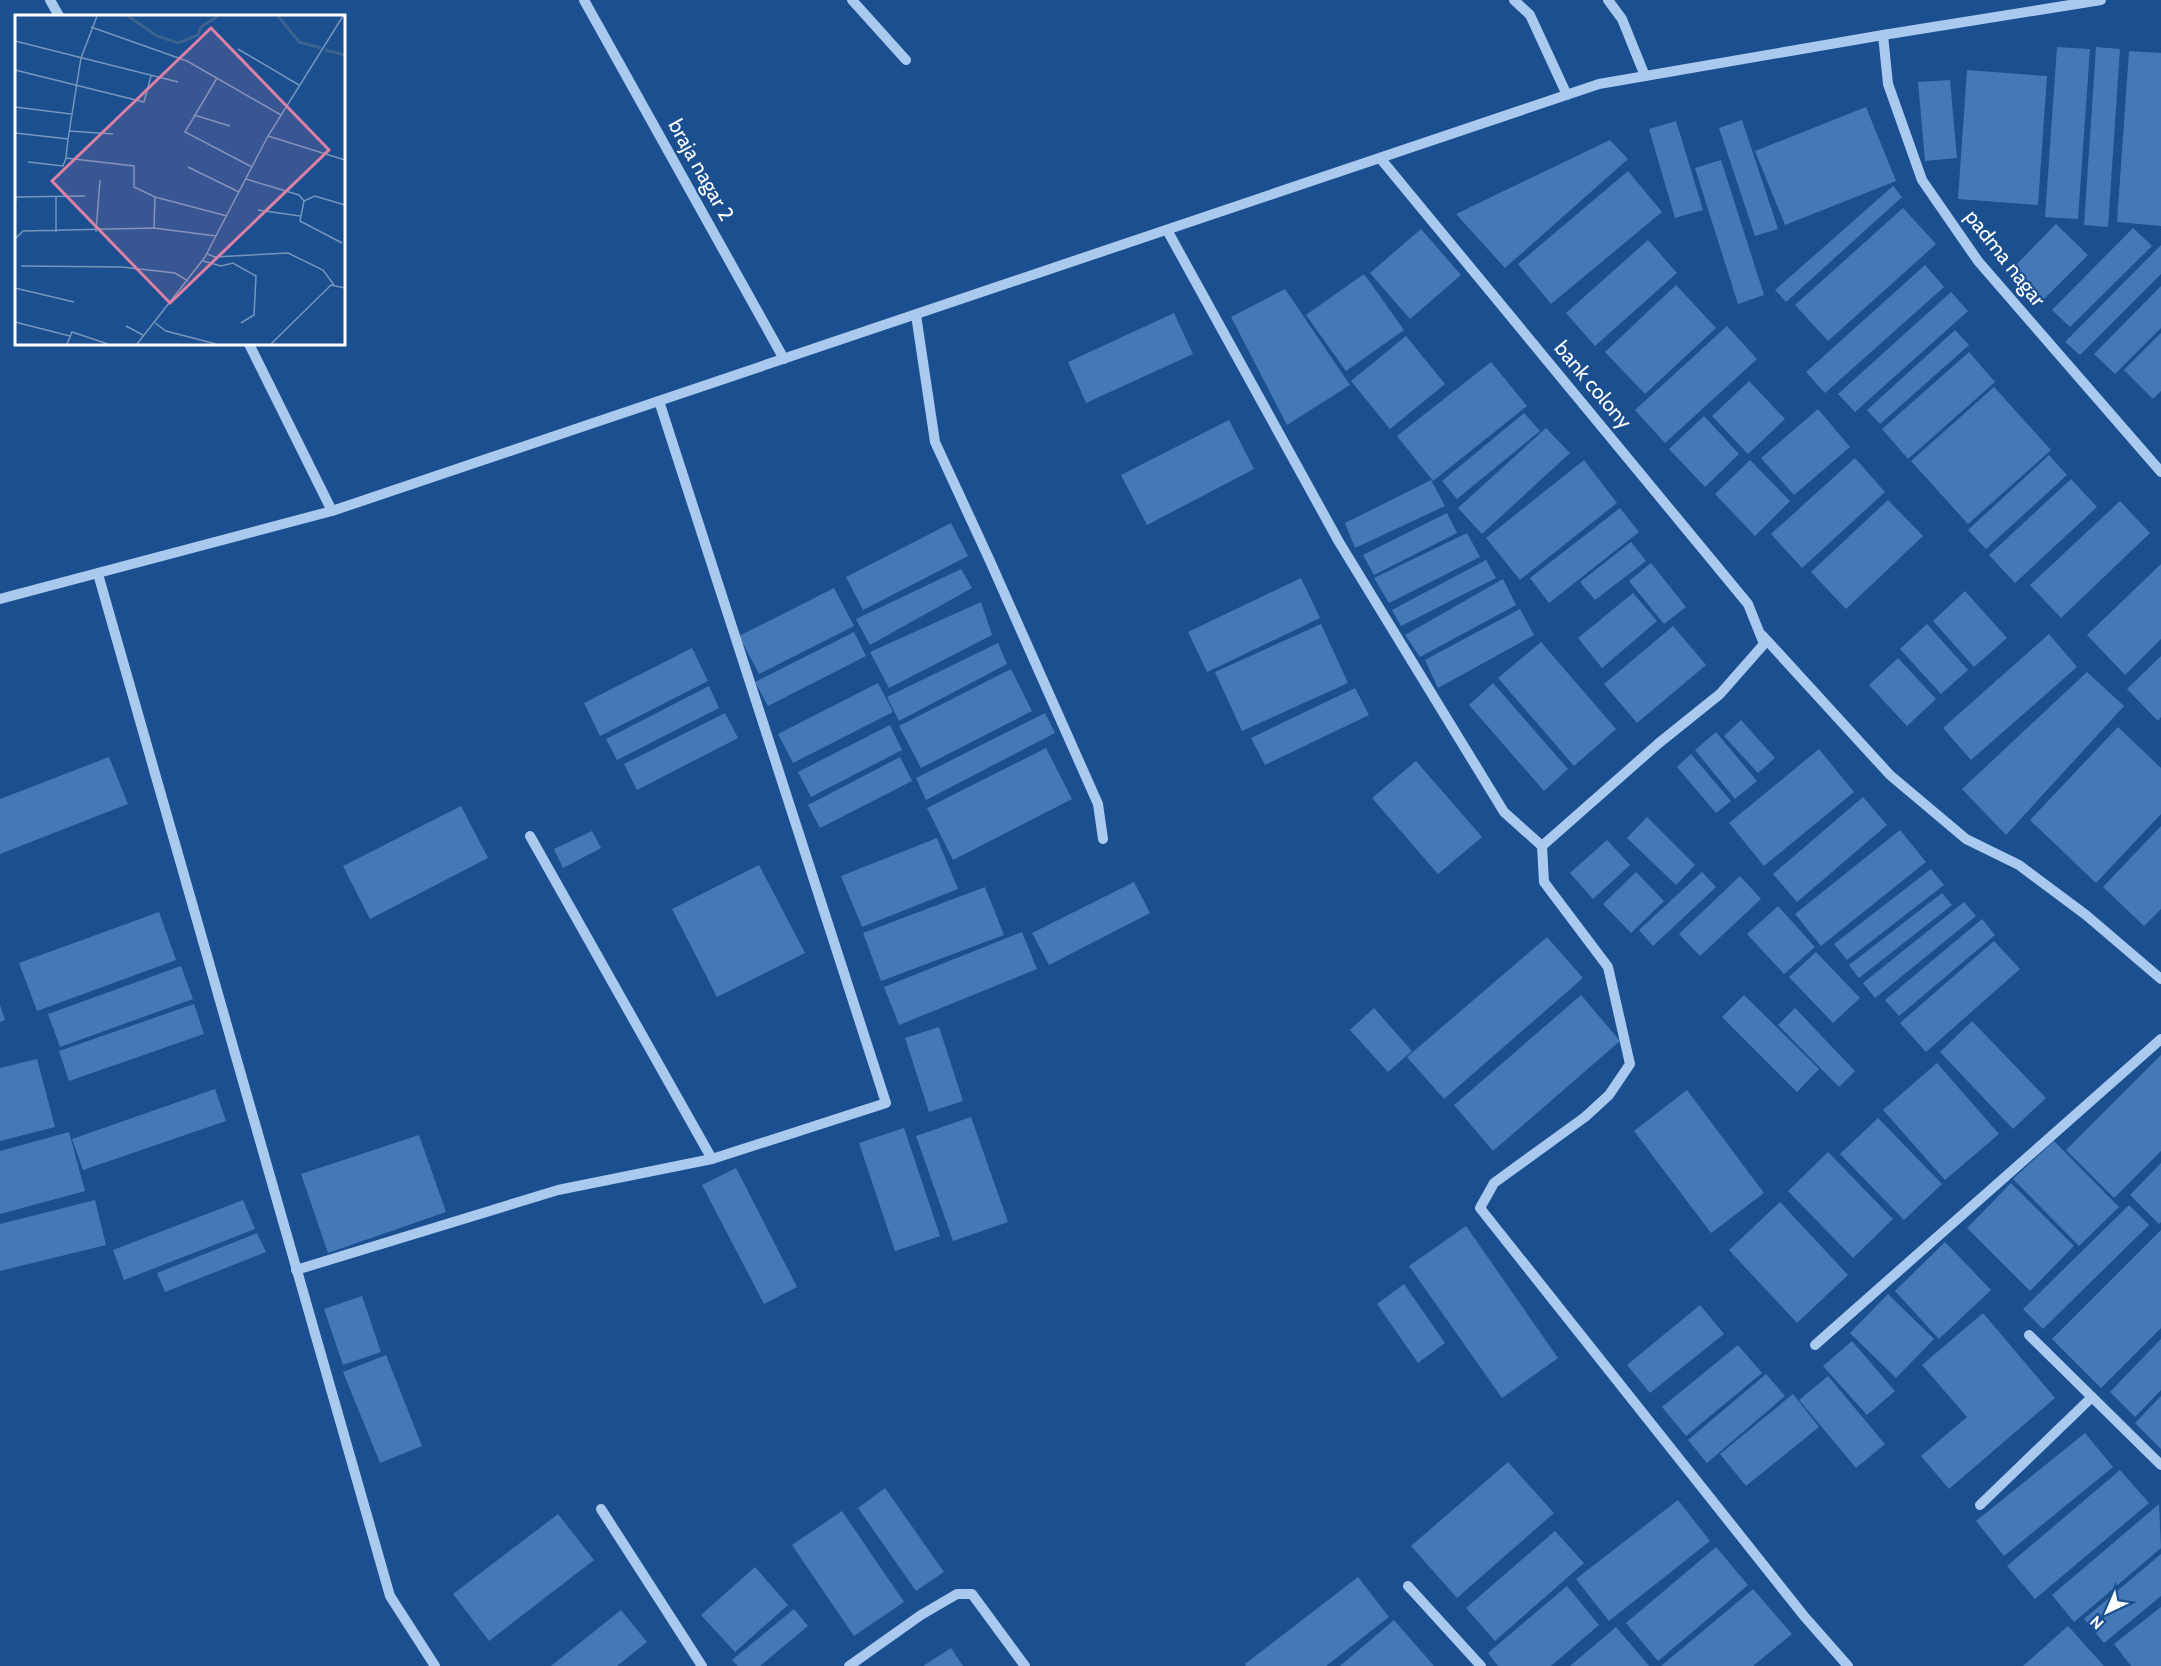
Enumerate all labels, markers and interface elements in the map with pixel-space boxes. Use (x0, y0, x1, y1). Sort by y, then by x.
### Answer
inset map (15, 15, 345, 345)
street label: braja nagar 2 (662, 115, 740, 225)
street label: padma nagar (1960, 204, 2051, 311)
street label: bank colony (1549, 336, 1638, 434)
north arrow (2077, 1582, 2137, 1642)
text: N (2086, 1612, 2108, 1633)

